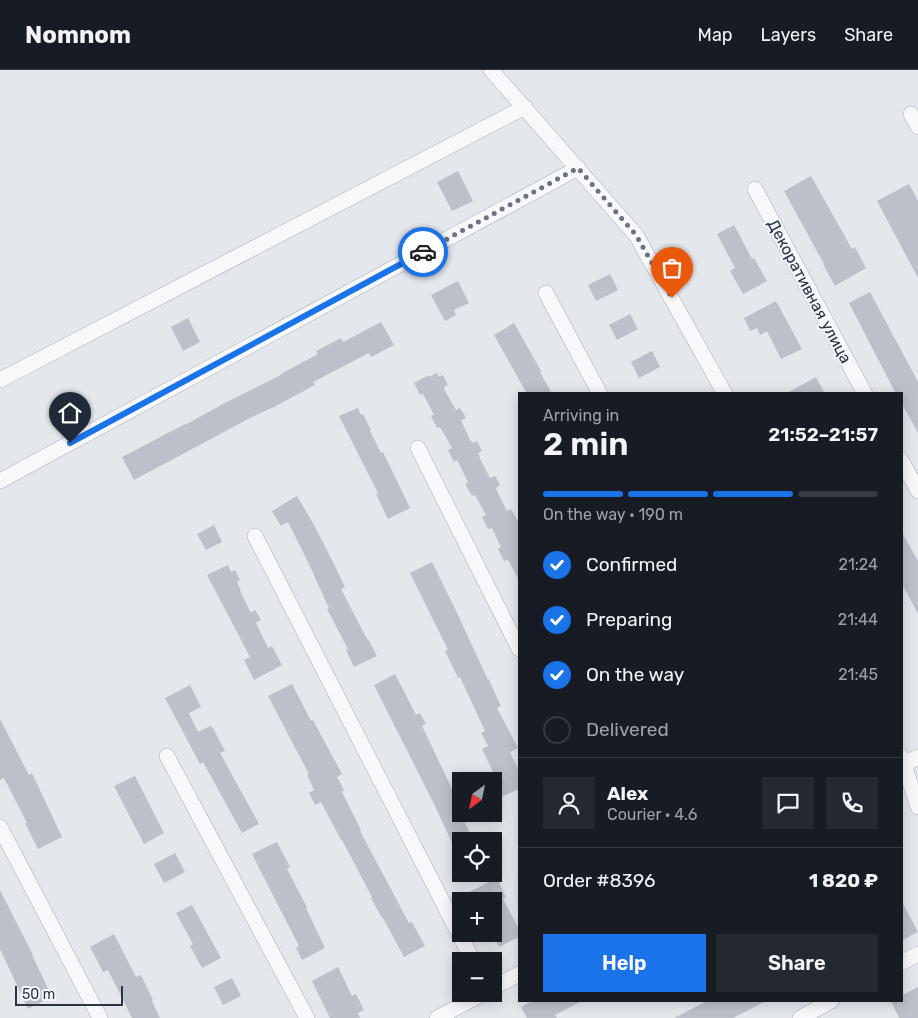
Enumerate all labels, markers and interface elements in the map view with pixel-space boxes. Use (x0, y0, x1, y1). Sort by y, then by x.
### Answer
text: Nomnom (25, 21, 131, 49)
text: Map (698, 24, 733, 46)
text: Layers (761, 24, 816, 46)
text: Share (844, 24, 893, 46)
street label: Декоративная улица (764, 216, 856, 366)
courier (398, 227, 448, 277)
icon: car (409, 238, 437, 266)
pin (651, 247, 693, 298)
icon: bag (658, 254, 686, 282)
pin (49, 392, 91, 443)
icon: home (56, 399, 84, 427)
text: Arriving in (543, 406, 619, 425)
text: 21:52–21:57 (768, 423, 878, 446)
text: 2 min (543, 425, 628, 463)
text: On the way · 190 m (543, 505, 683, 524)
icon: check (543, 551, 571, 579)
text: Confirmed (586, 553, 677, 576)
text: 21:24 (838, 555, 878, 574)
icon: check (543, 606, 571, 634)
text: Preparing (586, 608, 672, 631)
text: 21:44 (838, 610, 878, 629)
icon: check (543, 661, 571, 689)
text: On the way (586, 663, 684, 686)
text: 21:45 (838, 665, 878, 684)
text: Delivered (586, 718, 669, 741)
north arrow (452, 772, 502, 822)
map controls (452, 772, 502, 1002)
button: person (543, 777, 595, 829)
button: chat (762, 777, 814, 829)
button: phone (826, 777, 878, 829)
text: Alex (607, 782, 648, 805)
text: Courier · 4.6 (607, 805, 697, 824)
button: locate (452, 832, 502, 882)
text: Order #8396 (543, 869, 656, 892)
text: 1 820 ₽ (809, 869, 878, 892)
button: + (452, 892, 502, 942)
button: Help (543, 934, 706, 992)
button: Share (716, 934, 878, 992)
button: − (452, 952, 502, 1002)
scale bar (15, 983, 122, 1006)
text: 50 m (22, 986, 55, 1003)

